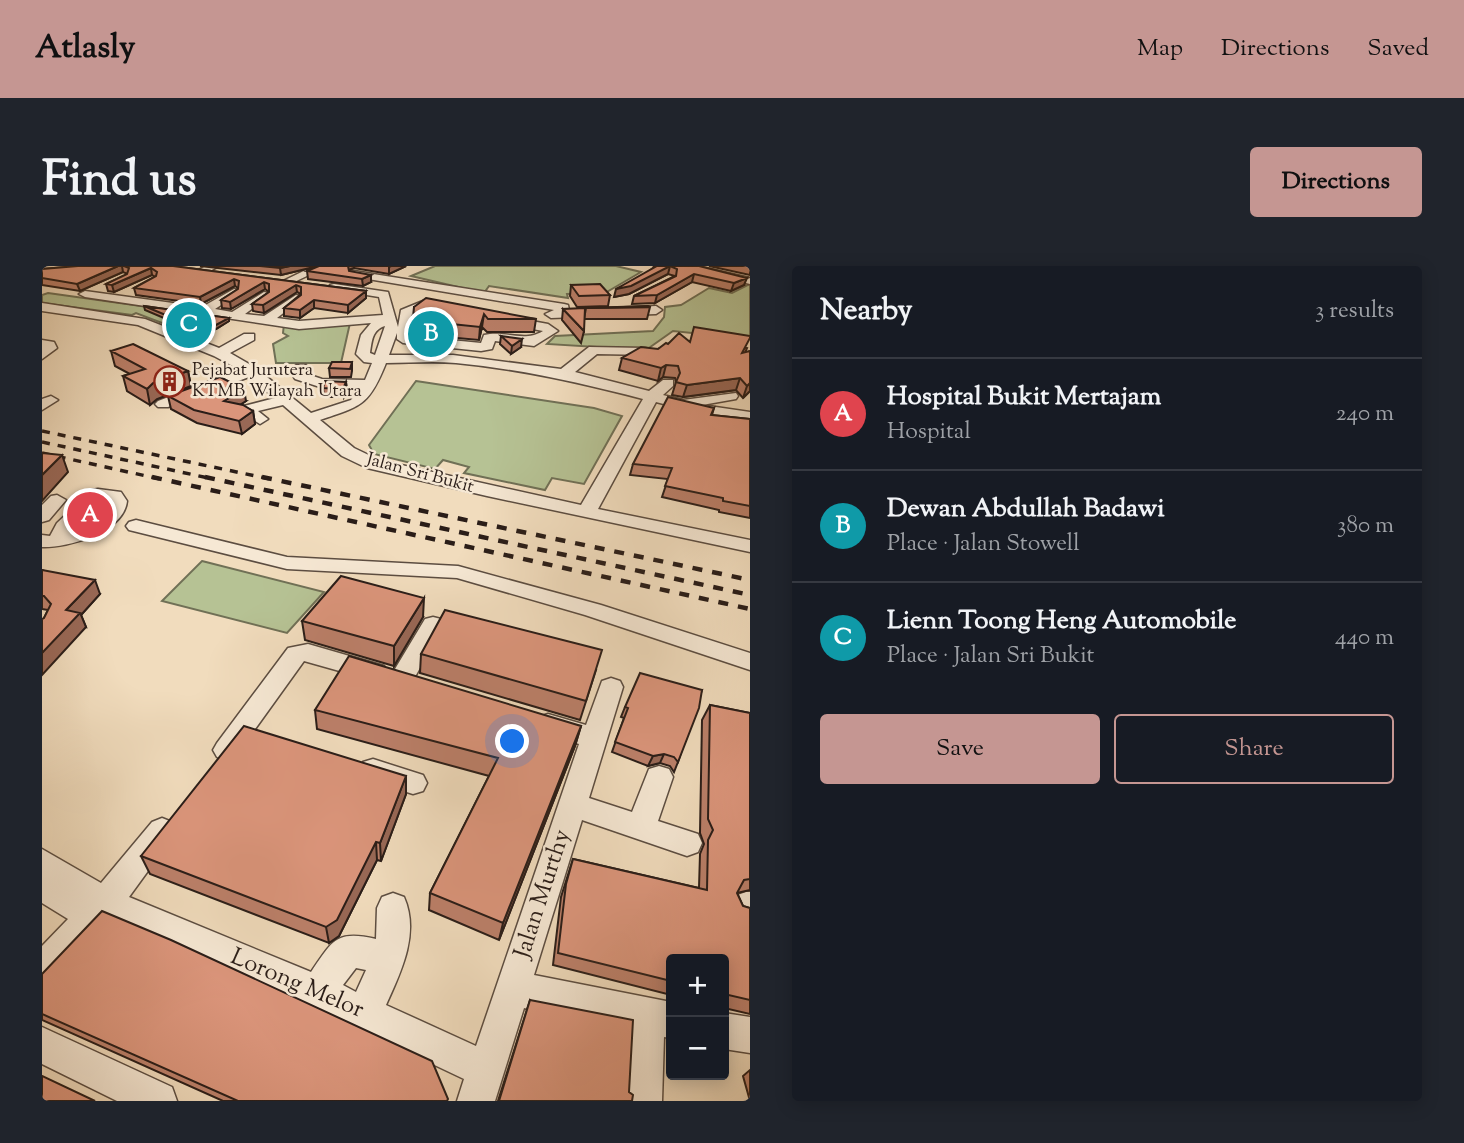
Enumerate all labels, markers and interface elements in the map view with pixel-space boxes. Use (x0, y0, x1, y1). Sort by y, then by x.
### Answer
text: Atlasly (35, 25, 135, 73)
text: Map (1137, 32, 1183, 66)
text: Directions (1221, 32, 1329, 66)
text: Saved (1367, 32, 1429, 66)
text: Find us (42, 147, 196, 217)
button: Directions (1250, 147, 1422, 217)
text: Nearby (820, 290, 912, 333)
text: 3 results (1315, 295, 1394, 328)
pin: C (166, 299, 212, 351)
pin: B (408, 308, 454, 360)
place label: Pejabat Jurutera KTMB Wilayah Utara (192, 358, 362, 405)
building icon: Pejabat Jurutera KTMB Wilayah Utara (152, 364, 186, 398)
text: Hospital Bukit Mertajam (887, 379, 1161, 416)
text: A (834, 398, 852, 431)
text: 240 m (1336, 398, 1394, 431)
text: Hospital (887, 416, 971, 449)
street label: Jalan Sri Bukit (362, 447, 477, 501)
pin: A (67, 489, 113, 541)
text: Dewan Abdullah Badawi (887, 491, 1165, 528)
text: B (836, 510, 850, 543)
text: 380 m (1337, 510, 1394, 543)
text: Place · Jalan Stowell (887, 528, 1080, 561)
text: Lienn Toong Heng Automobile (887, 603, 1236, 640)
text: C (834, 622, 852, 655)
text: 440 m (1335, 622, 1394, 655)
text: Place · Jalan Sri Bukit (887, 640, 1094, 673)
button: Save (820, 714, 1100, 784)
button: Share (1114, 714, 1394, 784)
your location (495, 724, 529, 758)
street label: Jalan Murthy (506, 825, 580, 965)
street label: Lorong Melor (225, 941, 369, 1027)
map controls (666, 954, 729, 1080)
button: + (666, 954, 729, 1017)
button: − (666, 1017, 729, 1080)

